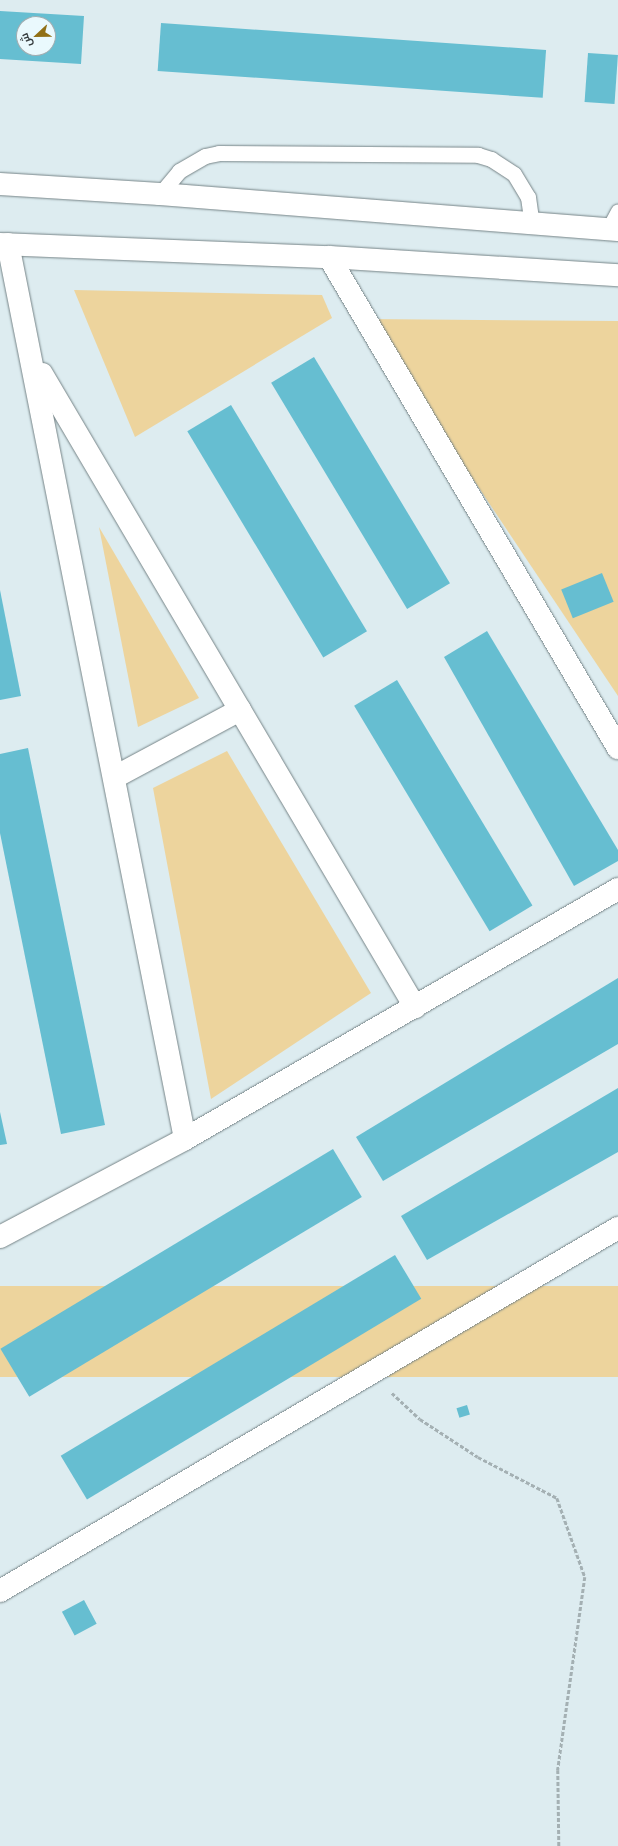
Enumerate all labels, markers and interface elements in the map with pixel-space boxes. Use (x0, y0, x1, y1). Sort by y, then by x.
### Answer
north arrow (16, 16, 56, 56)
text: ش (17, 31, 35, 49)

